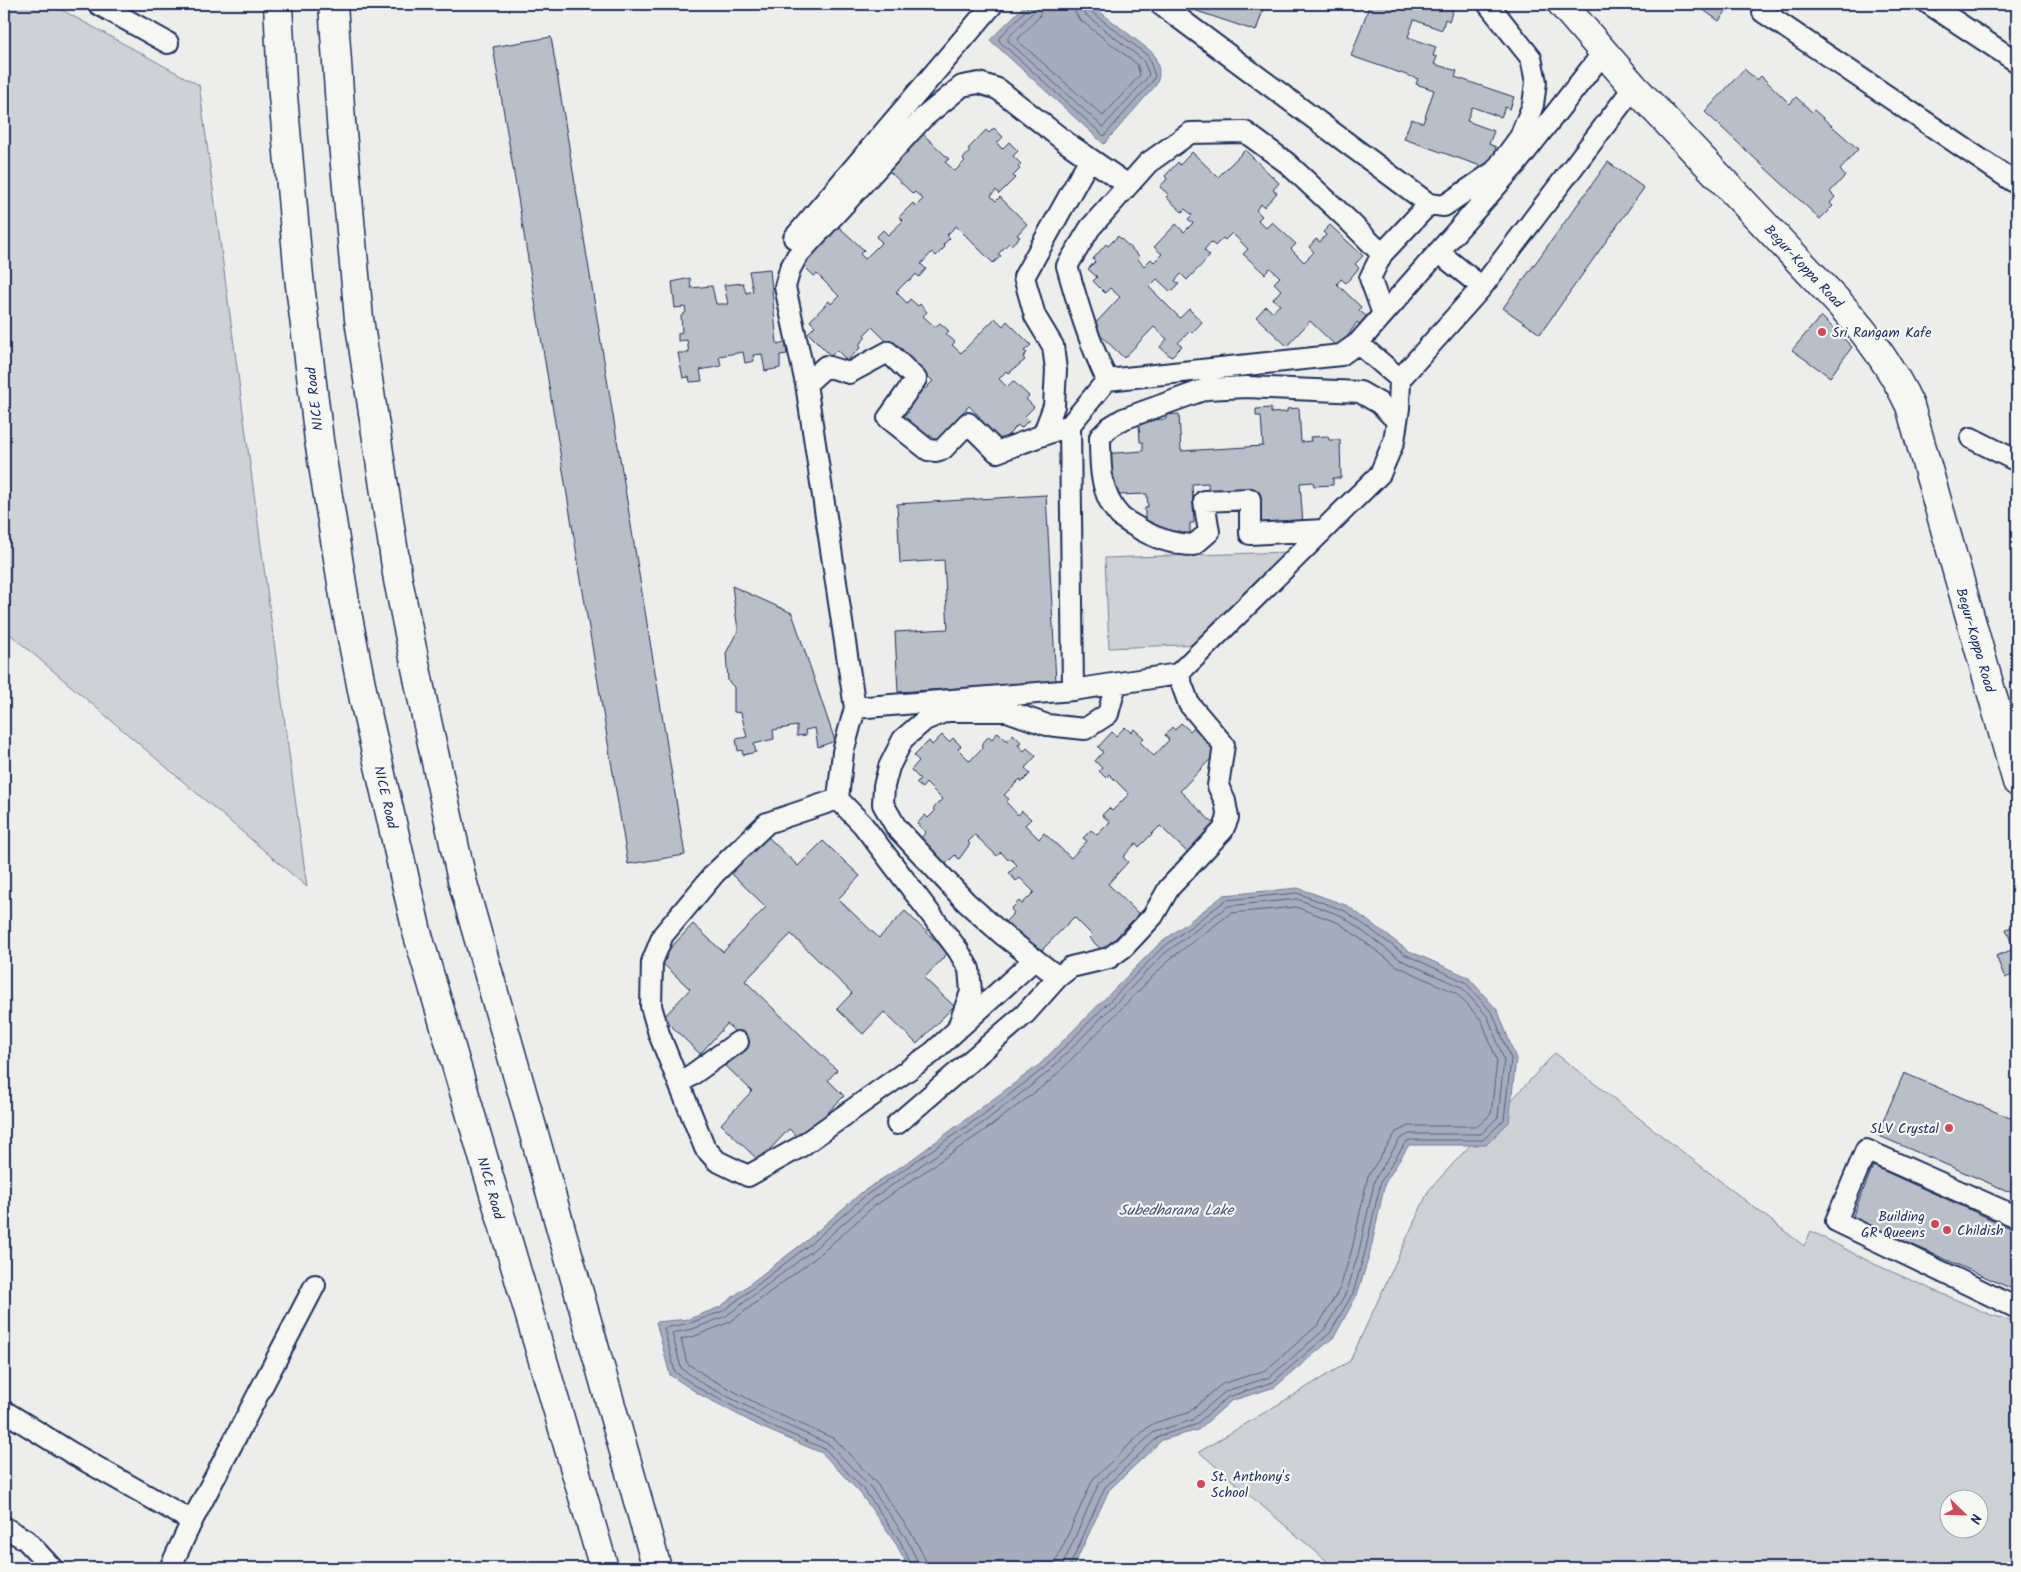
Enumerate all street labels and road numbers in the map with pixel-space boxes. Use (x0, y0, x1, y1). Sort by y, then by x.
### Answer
street label: Begur-Koppa Road (1758, 220, 1849, 314)
street label: NICE Road (300, 365, 330, 432)
street label: Begur-Koppa Road (1950, 585, 2001, 696)
street label: NICE Road (367, 764, 403, 832)
street label: NICE Road (471, 1154, 510, 1223)

